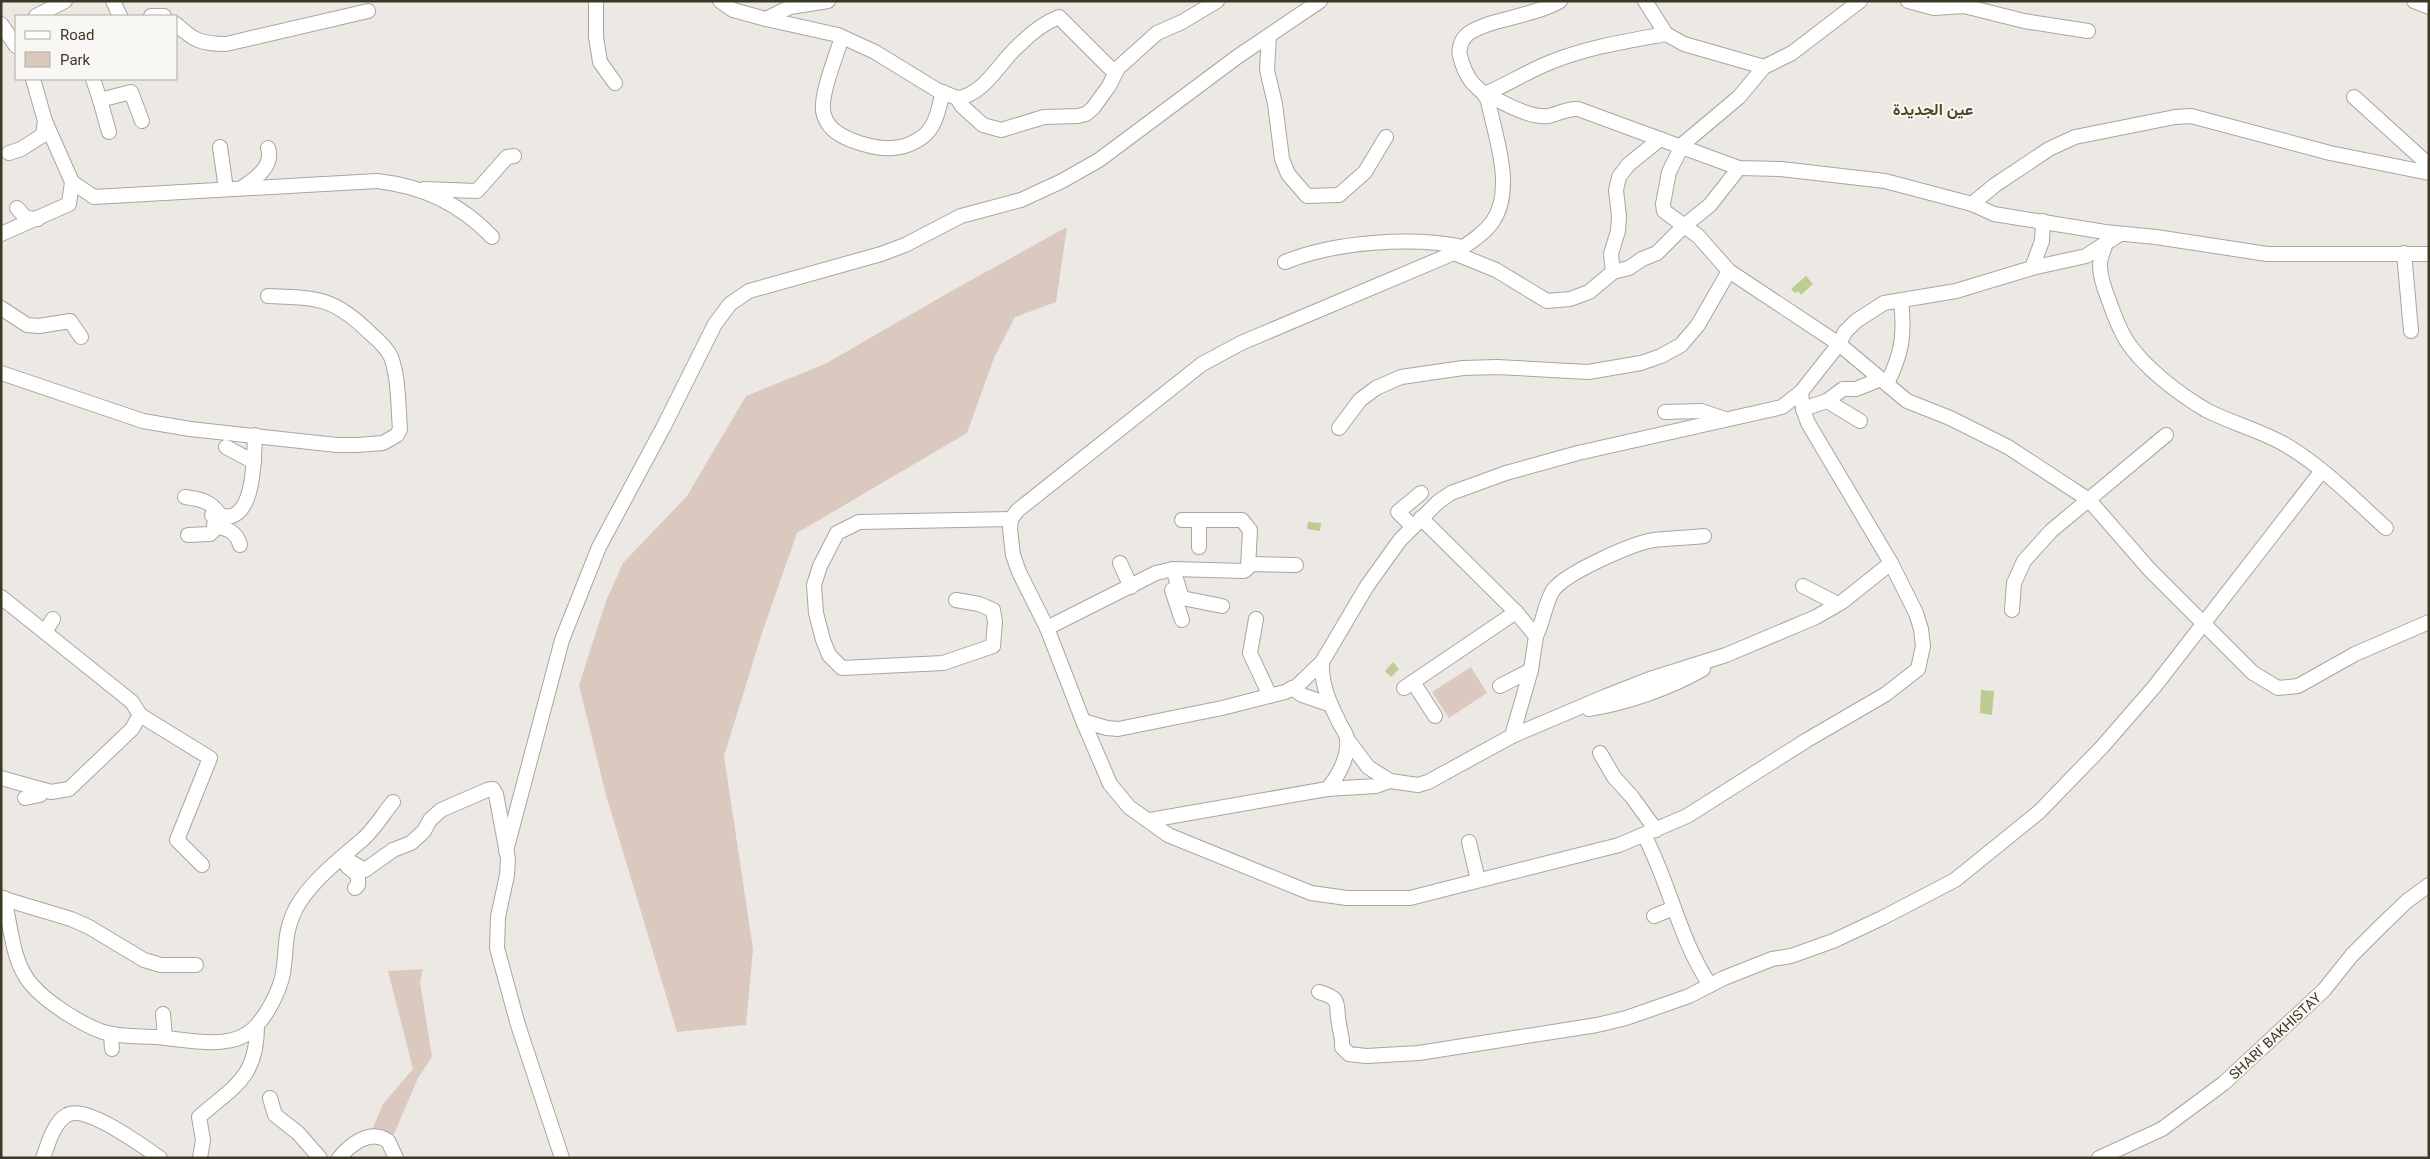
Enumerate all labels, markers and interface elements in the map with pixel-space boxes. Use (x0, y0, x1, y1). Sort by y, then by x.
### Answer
legend (15, 15, 178, 80)
text: Road (60, 26, 94, 44)
text: Park (60, 51, 91, 69)
district label: عين الجديدة (1893, 100, 1973, 119)
street label: SHARI' BAKHISTAY (2226, 989, 2325, 1083)

